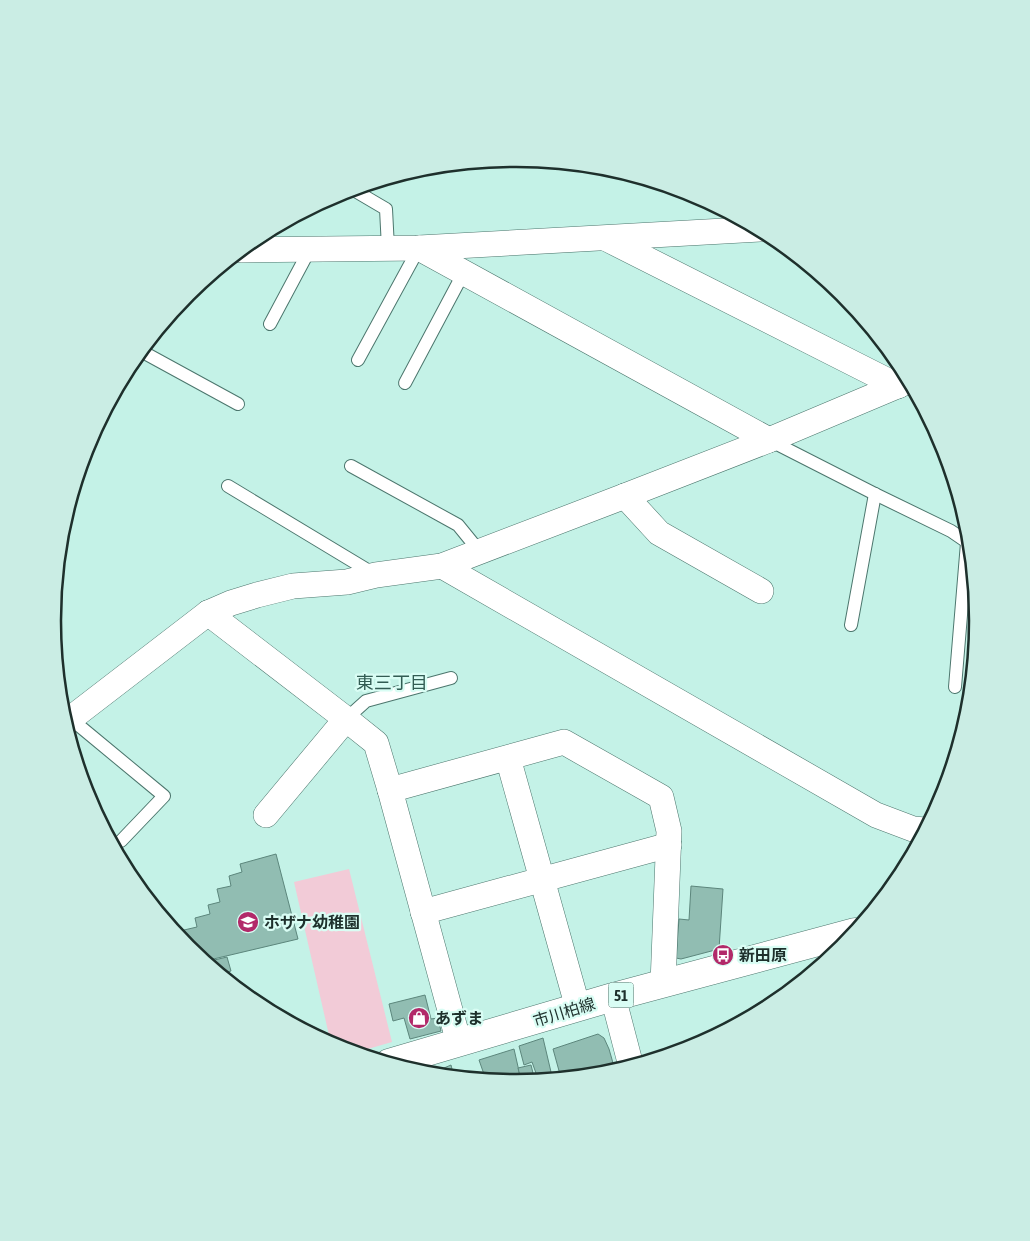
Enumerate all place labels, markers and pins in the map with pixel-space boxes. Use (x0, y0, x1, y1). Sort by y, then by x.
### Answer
school or university icon: ホザナ幼稚園 (236, 910, 260, 934)
place label: ホザナ幼稚園 (264, 913, 360, 931)
bus stop icon: 新田原 (711, 943, 735, 967)
place label: 新田原 (739, 946, 787, 964)
shop icon: あずま (407, 1006, 431, 1030)
place label: あずま (435, 1009, 483, 1027)

